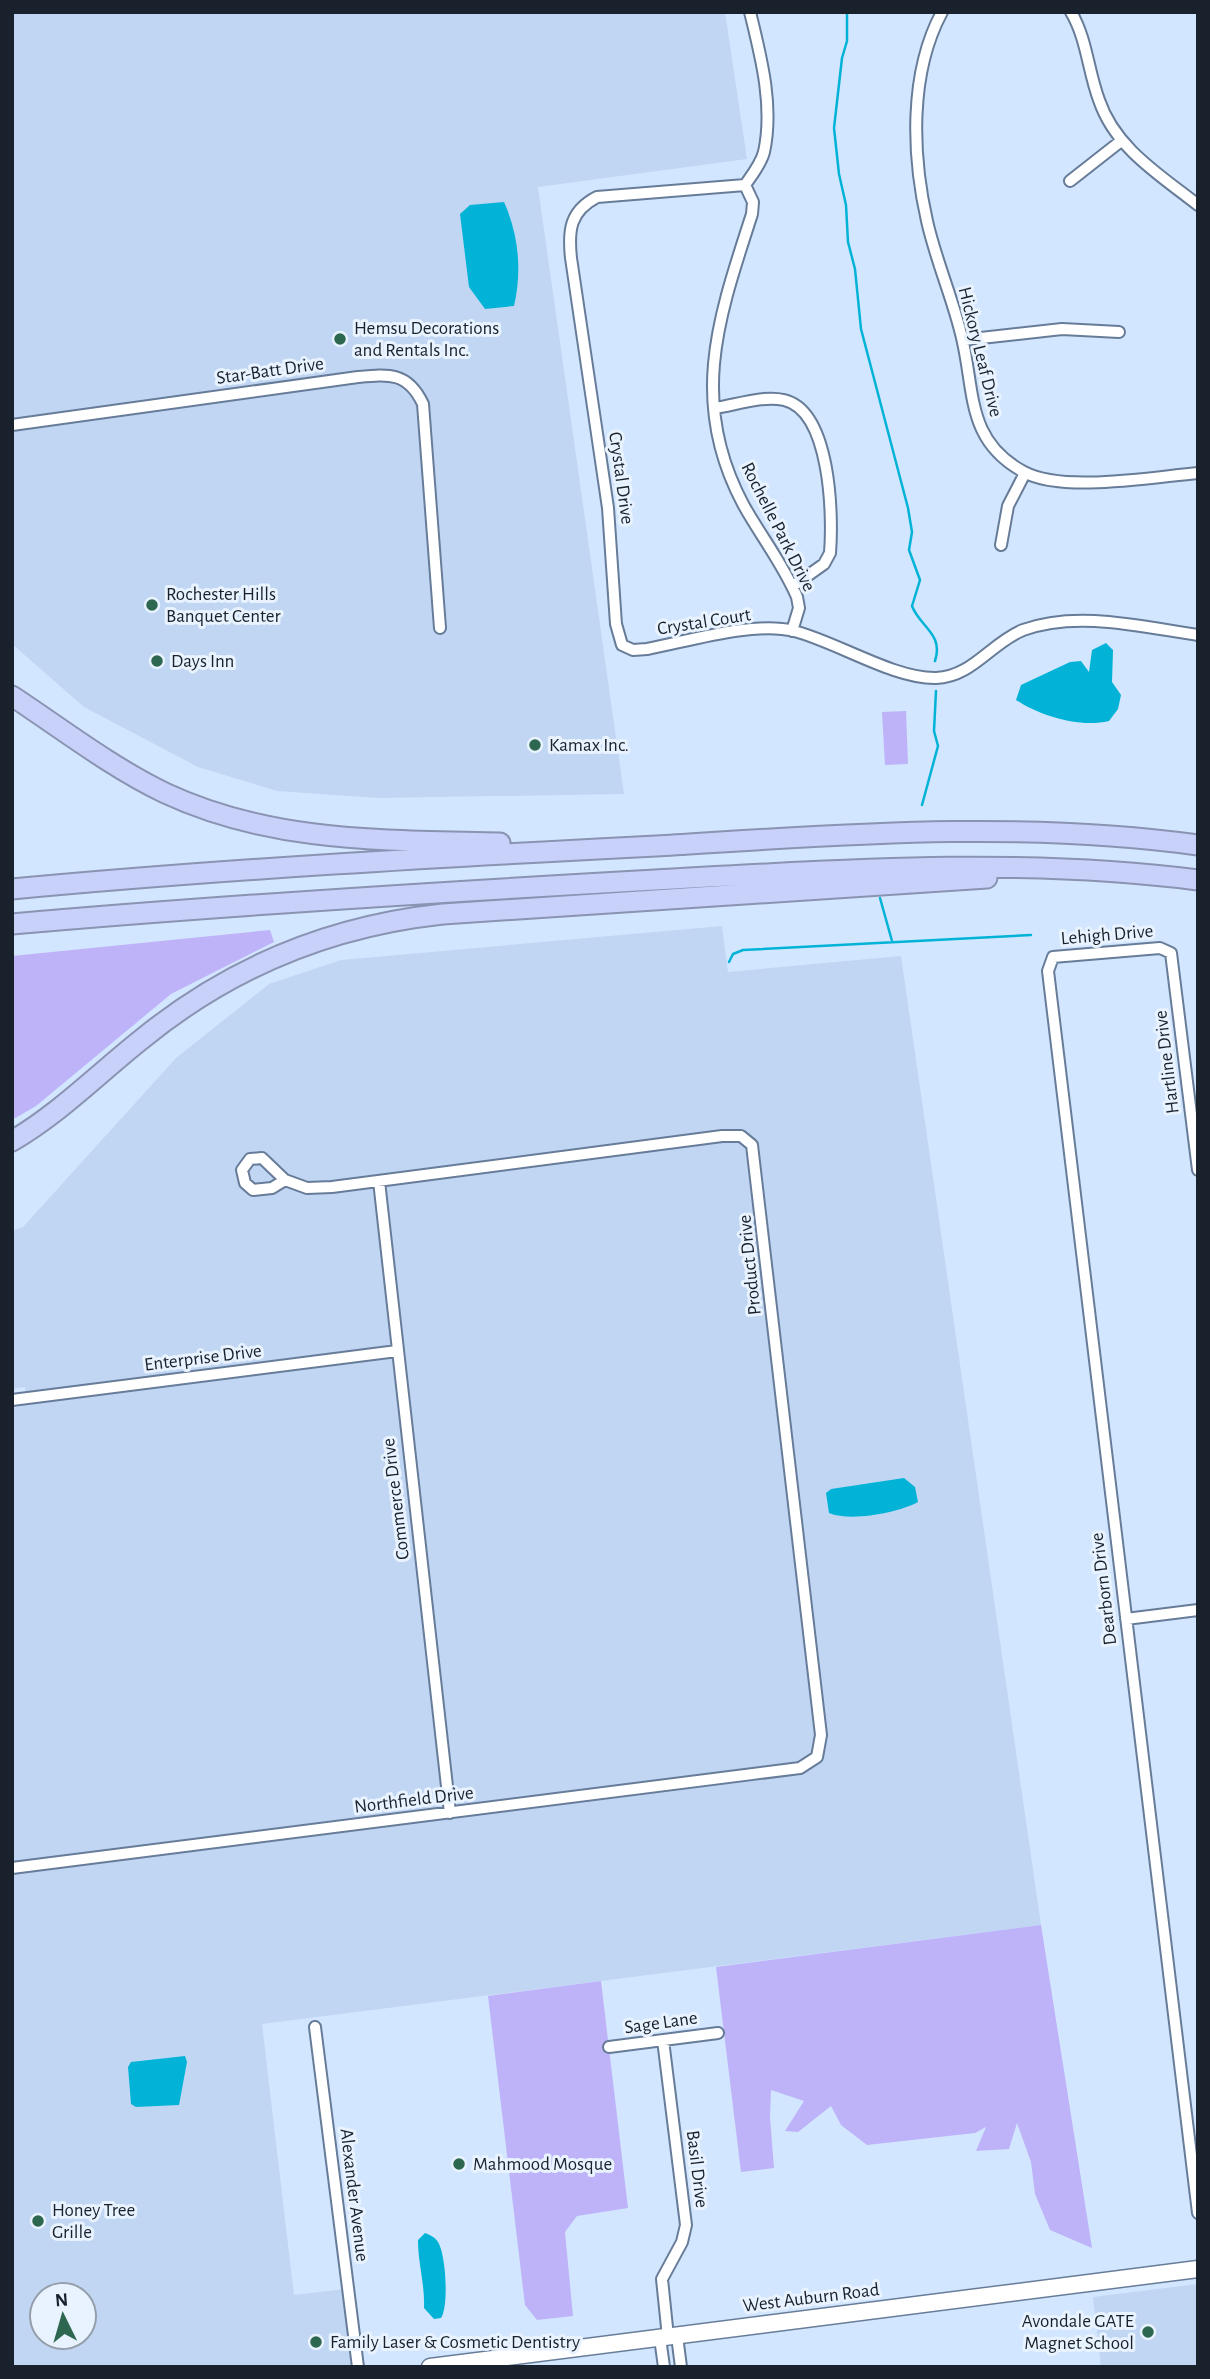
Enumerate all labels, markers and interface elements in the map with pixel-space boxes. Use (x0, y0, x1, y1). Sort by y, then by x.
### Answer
street label: Hickory Leaf Drive (955, 285, 1005, 419)
place label: Hemsu Decorations and Rentals Inc. (354, 319, 499, 360)
marker: Hemsu Decorations and Rentals Inc. (332, 331, 348, 347)
street label: Star-Batt Drive (215, 354, 325, 388)
street label: Crystal Drive (605, 431, 637, 525)
street label: Rochelle Park Drive (737, 459, 819, 595)
place label: Rochester Hills Banquet Center (166, 585, 281, 626)
marker: Rochester Hills Banquet Center (144, 597, 160, 613)
street label: Crystal Court (656, 605, 752, 639)
place label: Days Inn (171, 652, 234, 671)
marker: Days Inn (149, 653, 165, 669)
place label: Kamax Inc. (549, 736, 629, 755)
marker: Kamax Inc. (527, 737, 543, 753)
street label: Lehigh Drive (1060, 921, 1154, 949)
street label: Hartline Drive (1151, 1009, 1183, 1115)
street label: Product Drive (735, 1214, 765, 1316)
street label: Enterprise Drive (143, 1341, 263, 1375)
street label: Commerce Drive (379, 1437, 413, 1561)
street label: Dearborn Drive (1088, 1532, 1120, 1646)
street label: Northfield Drive (353, 1783, 475, 1817)
street label: Sage Lane (623, 2008, 699, 2038)
street label: Alexander Avenue (336, 2127, 372, 2263)
street label: Basil Drive (683, 2129, 711, 2209)
place label: Mahmood Mosque (473, 2155, 612, 2174)
marker: Mahmood Mosque (451, 2156, 467, 2172)
place label: Honey Tree Grille (52, 2201, 135, 2242)
marker: Honey Tree Grille (30, 2213, 46, 2229)
street label: West Auburn Road (742, 2280, 881, 2316)
north arrow (28, 2281, 98, 2351)
text: N (54, 2291, 69, 2311)
place label: Avondale GATE Magnet School (1022, 2312, 1134, 2353)
marker: Avondale GATE Magnet School (1140, 2324, 1156, 2340)
place label: Family Laser & Cosmetic Dentistry (330, 2333, 580, 2352)
marker: Family Laser & Cosmetic Dentistry (308, 2334, 324, 2350)

